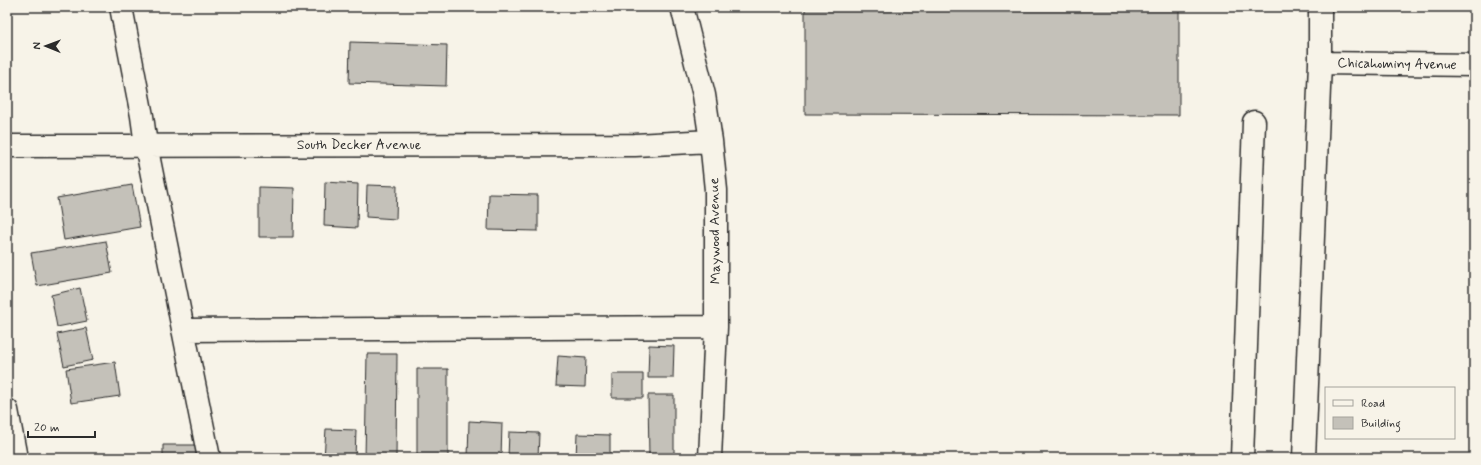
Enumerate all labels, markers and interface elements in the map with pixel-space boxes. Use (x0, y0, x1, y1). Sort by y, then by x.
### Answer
north arrow (26, 26, 66, 66)
text: N (30, 42, 44, 50)
street label: Chicahominy Avenue (1337, 54, 1457, 74)
street label: South Decker Avenue (297, 136, 422, 154)
street label: Maywood Avenue (705, 178, 725, 284)
legend (1325, 387, 1455, 439)
text: Road (1361, 396, 1385, 412)
scale bar (28, 413, 95, 439)
text: Building (1361, 416, 1401, 433)
text: 20 m (34, 420, 60, 436)

